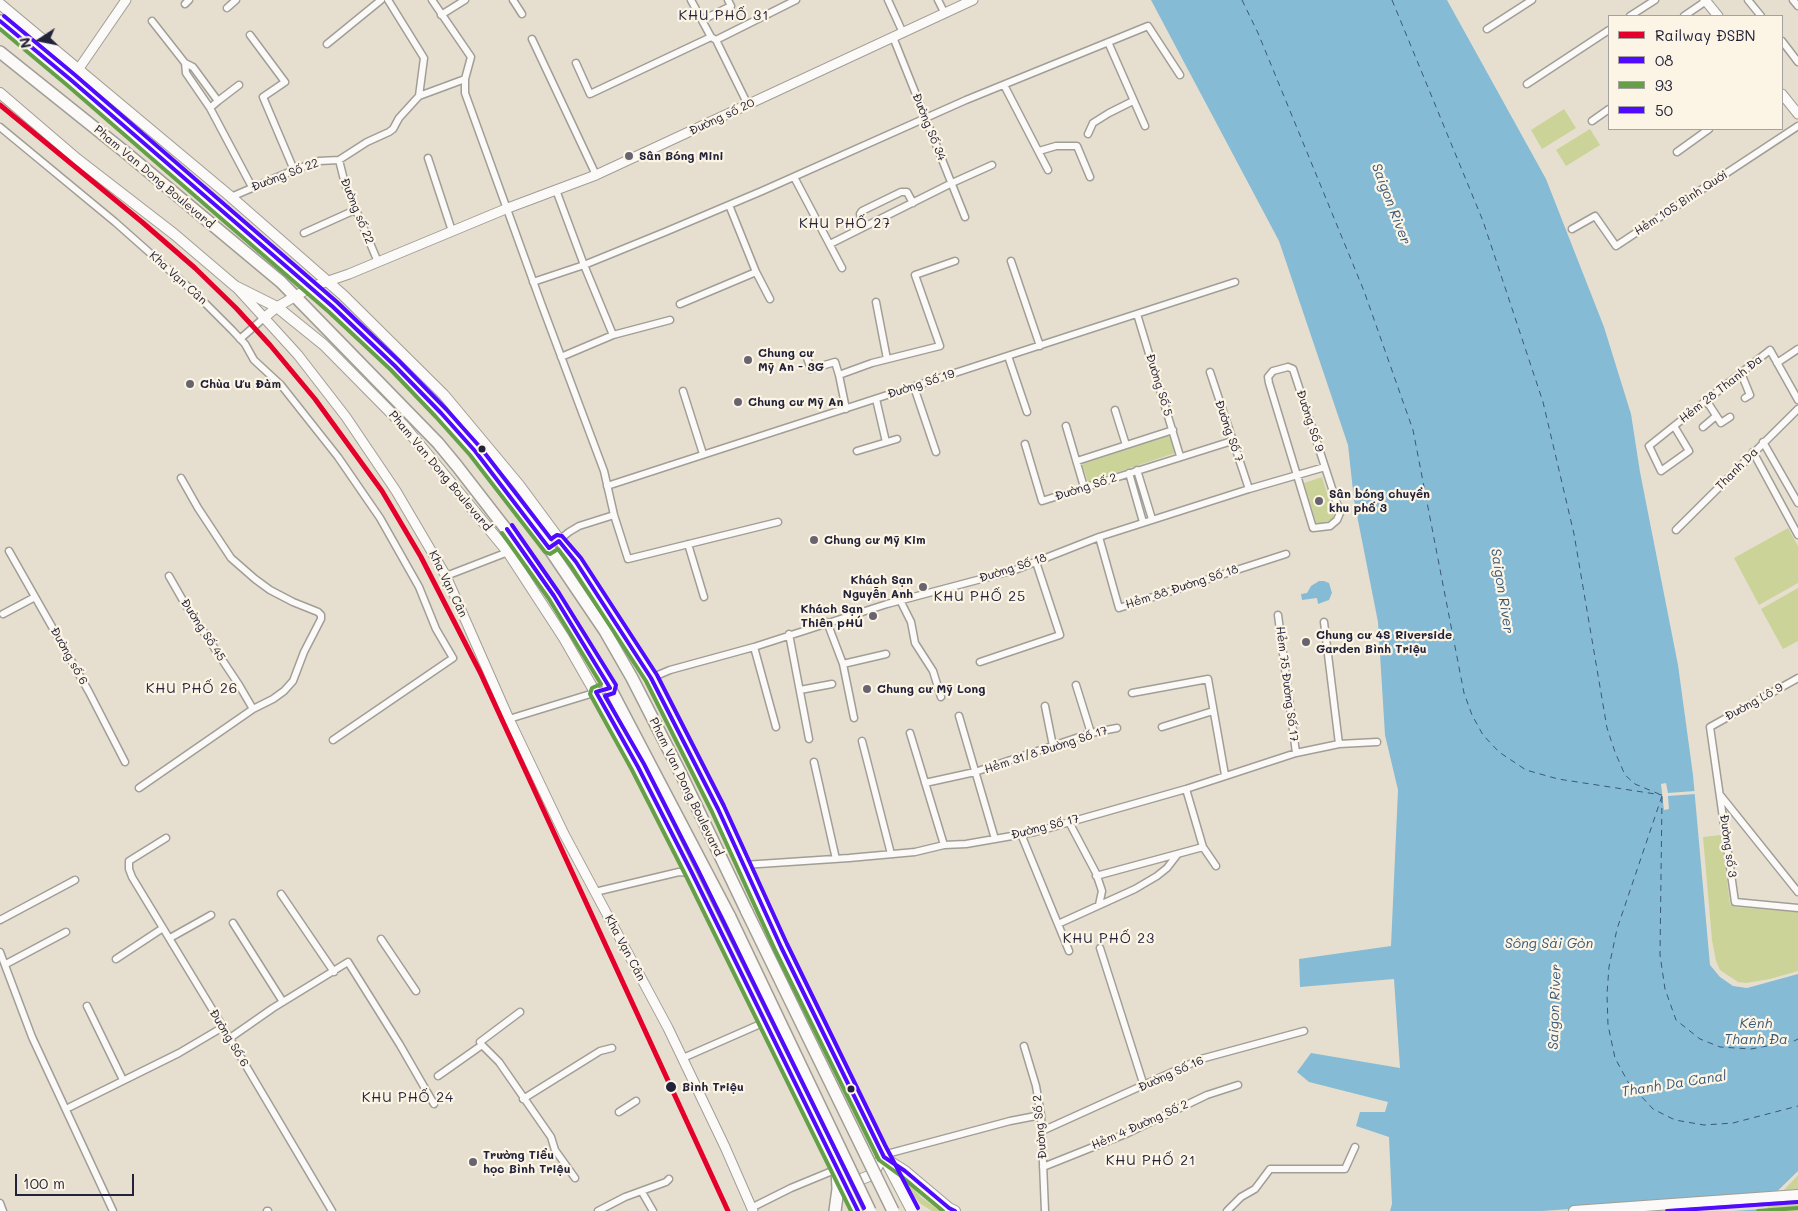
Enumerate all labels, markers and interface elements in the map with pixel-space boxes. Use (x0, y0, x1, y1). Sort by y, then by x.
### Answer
district label: KHU PHỐ 31 (677, 8, 771, 24)
north arrow (15, 15, 65, 65)
legend (1608, 15, 1783, 130)
text: Railway ĐSBN (1655, 25, 1756, 45)
text: N (14, 36, 35, 50)
text: 08 (1655, 50, 1673, 70)
text: 93 (1655, 75, 1673, 95)
street label: Đường Số 34 (909, 91, 949, 163)
street label: Đường số 20 (687, 96, 757, 138)
text: 50 (1655, 100, 1673, 120)
street label: Pham Van Dong Boulevard (91, 122, 217, 232)
place label: Sân Bóng Mini (639, 149, 724, 163)
marker: Sân Bóng Mini (623, 150, 635, 162)
street label: Đường Số 22 (249, 156, 321, 194)
water label: Saigon River (1368, 161, 1414, 247)
street label: Hẻm 105 Bình Quới (1632, 167, 1730, 239)
street label: Đường số 22 (337, 176, 377, 246)
district label: KHU PHỐ 27 (798, 216, 892, 232)
street label: Kha Vạn Cân (146, 248, 210, 308)
place label: Chung cư Mỹ An - 3G (758, 346, 824, 374)
street label: Đường Số 5 (1143, 352, 1175, 418)
street label: Hẻm 28 Thanh Đa (1677, 352, 1765, 426)
marker: Chung cư Mỹ An - 3G (742, 354, 754, 366)
street label: Đường Số 19 (886, 366, 956, 402)
place label: Chùa Ưu Đàm (200, 377, 281, 391)
marker: Chùa Ưu Đàm (184, 378, 196, 390)
street label: Đường Số 9 (1293, 388, 1327, 454)
place label: Chung cư Mỹ An (748, 395, 843, 409)
marker: Chung cư Mỹ An (732, 396, 744, 408)
street label: Đường Số 7 (1212, 398, 1246, 464)
street label: Pham Van Dong Boulevard (385, 408, 495, 534)
unlabelled marker (477, 444, 487, 454)
street label: Thanh Da (1713, 445, 1761, 493)
street label: Đường Số 2 (1053, 470, 1119, 504)
place label: Sân bóng chuyền khu phố 3 (1329, 487, 1430, 515)
marker: Sân bóng chuyền khu phố 3 (1313, 495, 1325, 507)
place label: Chung cư Mỹ Kim (824, 533, 925, 547)
marker: Chung cư Mỹ Kim (808, 534, 820, 546)
water label: Saigon River (1487, 547, 1517, 635)
street label: Kha Vạn Cân (426, 548, 470, 620)
street label: Đường Số 18 (977, 550, 1049, 586)
street label: Hẻm 88 Đường Số 18 (1124, 562, 1240, 612)
place label: Khách Sạn Nguyễn Anh (843, 573, 913, 601)
marker: Khách Sạn Nguyễn Anh (917, 581, 929, 593)
district label: KHU PHỐ 25 (933, 589, 1027, 605)
street label: Đường Số 45 (177, 596, 229, 664)
place label: Khách Sạn Thiên pHÚ (801, 602, 863, 630)
marker: Khách Sạn Thiên pHÚ (867, 610, 879, 622)
street label: Đường số 6 (47, 625, 91, 687)
street label: Hẻm 75 Đường Số 17 (1273, 625, 1301, 743)
place label: Chung cư 4S Riverside Garden Bình Triệu (1316, 628, 1452, 656)
marker: Chung cư 4S Riverside Garden Bình Triệu (1300, 636, 1312, 648)
street label: Đường Lô 9 (1722, 680, 1786, 724)
district label: KHU PHỐ 26 (144, 681, 240, 697)
place label: Chung cư Mỹ Long (877, 682, 985, 696)
marker: Chung cư Mỹ Long (861, 683, 873, 695)
street label: Pham Van Dong Boulevard (646, 715, 726, 859)
street label: Hẻm 31/8 Đường Số 17 (983, 723, 1109, 777)
street label: Đường Số 17 (1010, 812, 1080, 842)
street label: Đường số 3 (1716, 814, 1740, 878)
street label: Kha Vạn Cân (602, 912, 648, 984)
district label: KHU PHỐ 23 (1062, 931, 1156, 947)
water label: Sông Sài Gòn (1505, 936, 1593, 952)
water label: Saigon River (1545, 964, 1565, 1050)
street label: Đường Số 6 (206, 1007, 252, 1069)
water label: Kênh Thanh Đa (1724, 1016, 1788, 1048)
street label: Đường Số 16 (1136, 1053, 1206, 1095)
water label: Thanh Da Canal (1620, 1067, 1728, 1101)
marker: Bình Triệu (664, 1080, 678, 1094)
place label: Bình Triệu (682, 1080, 744, 1094)
unlabelled marker (846, 1084, 856, 1094)
district label: KHU PHỐ 24 (361, 1090, 455, 1106)
street label: Đường Số 2 (1030, 1094, 1050, 1160)
street label: Hẻm 4 Đường Số 2 (1089, 1097, 1191, 1153)
place label: Trường Tiểu học Bình Triệu (483, 1148, 571, 1176)
district label: KHU PHỐ 21 (1105, 1153, 1197, 1169)
marker: Trường Tiểu học Bình Triệu (467, 1156, 479, 1168)
scale bar (18, 1164, 136, 1196)
text: 100 m (23, 1173, 65, 1193)

